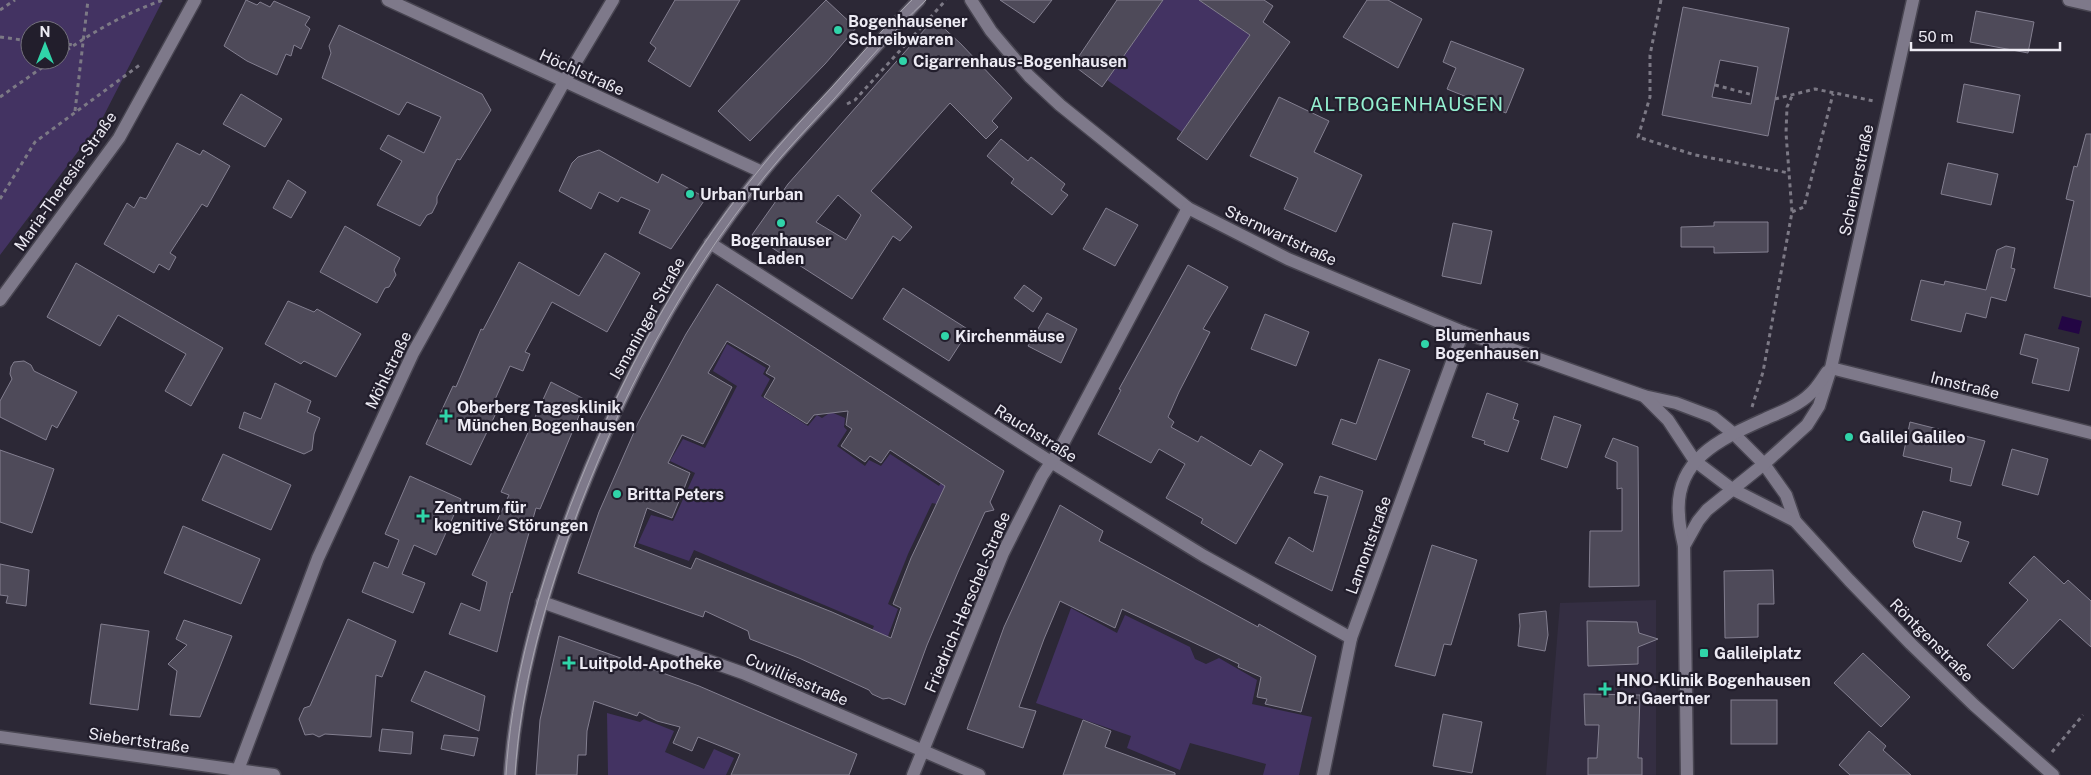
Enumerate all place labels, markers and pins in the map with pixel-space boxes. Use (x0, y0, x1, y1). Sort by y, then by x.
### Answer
place label: Bogenhausener Schreibwaren (848, 12, 968, 49)
marker: Bogenhausener Schreibwaren (832, 24, 844, 36)
place label: Cigarrenhaus-Bogenhausen (913, 52, 1127, 71)
marker: Cigarrenhaus-Bogenhausen (897, 55, 909, 67)
place label: Urban Turban (700, 185, 803, 204)
marker: Urban Turban (684, 188, 696, 200)
marker: Bogenhauser Laden (775, 217, 787, 229)
place label: Bogenhauser Laden (731, 231, 832, 268)
place label: Blumenhaus Bogenhausen (1435, 326, 1539, 363)
place label: Kirchenmäuse (955, 327, 1065, 346)
marker: Kirchenmäuse (939, 330, 951, 342)
marker: Blumenhaus Bogenhausen (1419, 338, 1431, 350)
place label: Oberberg Tagesklinik München Bogenhausen (457, 398, 635, 435)
marker: Oberberg Tagesklinik München Bogenhausen (439, 409, 453, 423)
place label: Galilei Galileo (1859, 428, 1966, 447)
marker: Galilei Galileo (1843, 431, 1855, 443)
place label: Britta Peters (627, 485, 724, 504)
marker: Britta Peters (611, 488, 623, 500)
place label: Zentrum für kognitive Störungen (434, 498, 588, 535)
marker: Zentrum für kognitive Störungen (416, 509, 430, 523)
place label: Galileiplatz (1714, 644, 1801, 663)
marker: Galileiplatz (1698, 647, 1710, 659)
place label: Luitpold-Apotheke (579, 654, 722, 673)
marker: Luitpold-Apotheke (563, 657, 575, 669)
place label: HNO-Klinik Bogenhausen Dr. Gaertner (1616, 671, 1811, 708)
marker: HNO-Klinik Bogenhausen Dr. Gaertner (1598, 682, 1612, 696)

